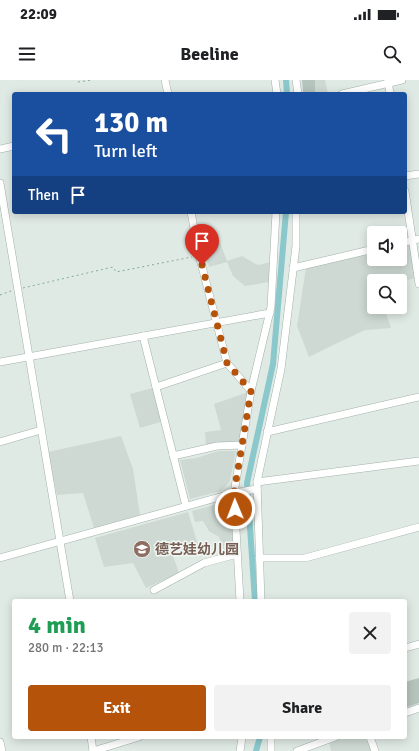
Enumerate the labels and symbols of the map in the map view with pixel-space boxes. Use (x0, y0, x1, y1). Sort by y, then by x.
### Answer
pin (185, 224, 219, 265)
position arrow (214, 488, 256, 530)
school or university icon: 德艺娃幼儿园 (132, 539, 152, 559)
place label: 德艺娃幼儿园 (155, 541, 239, 558)

